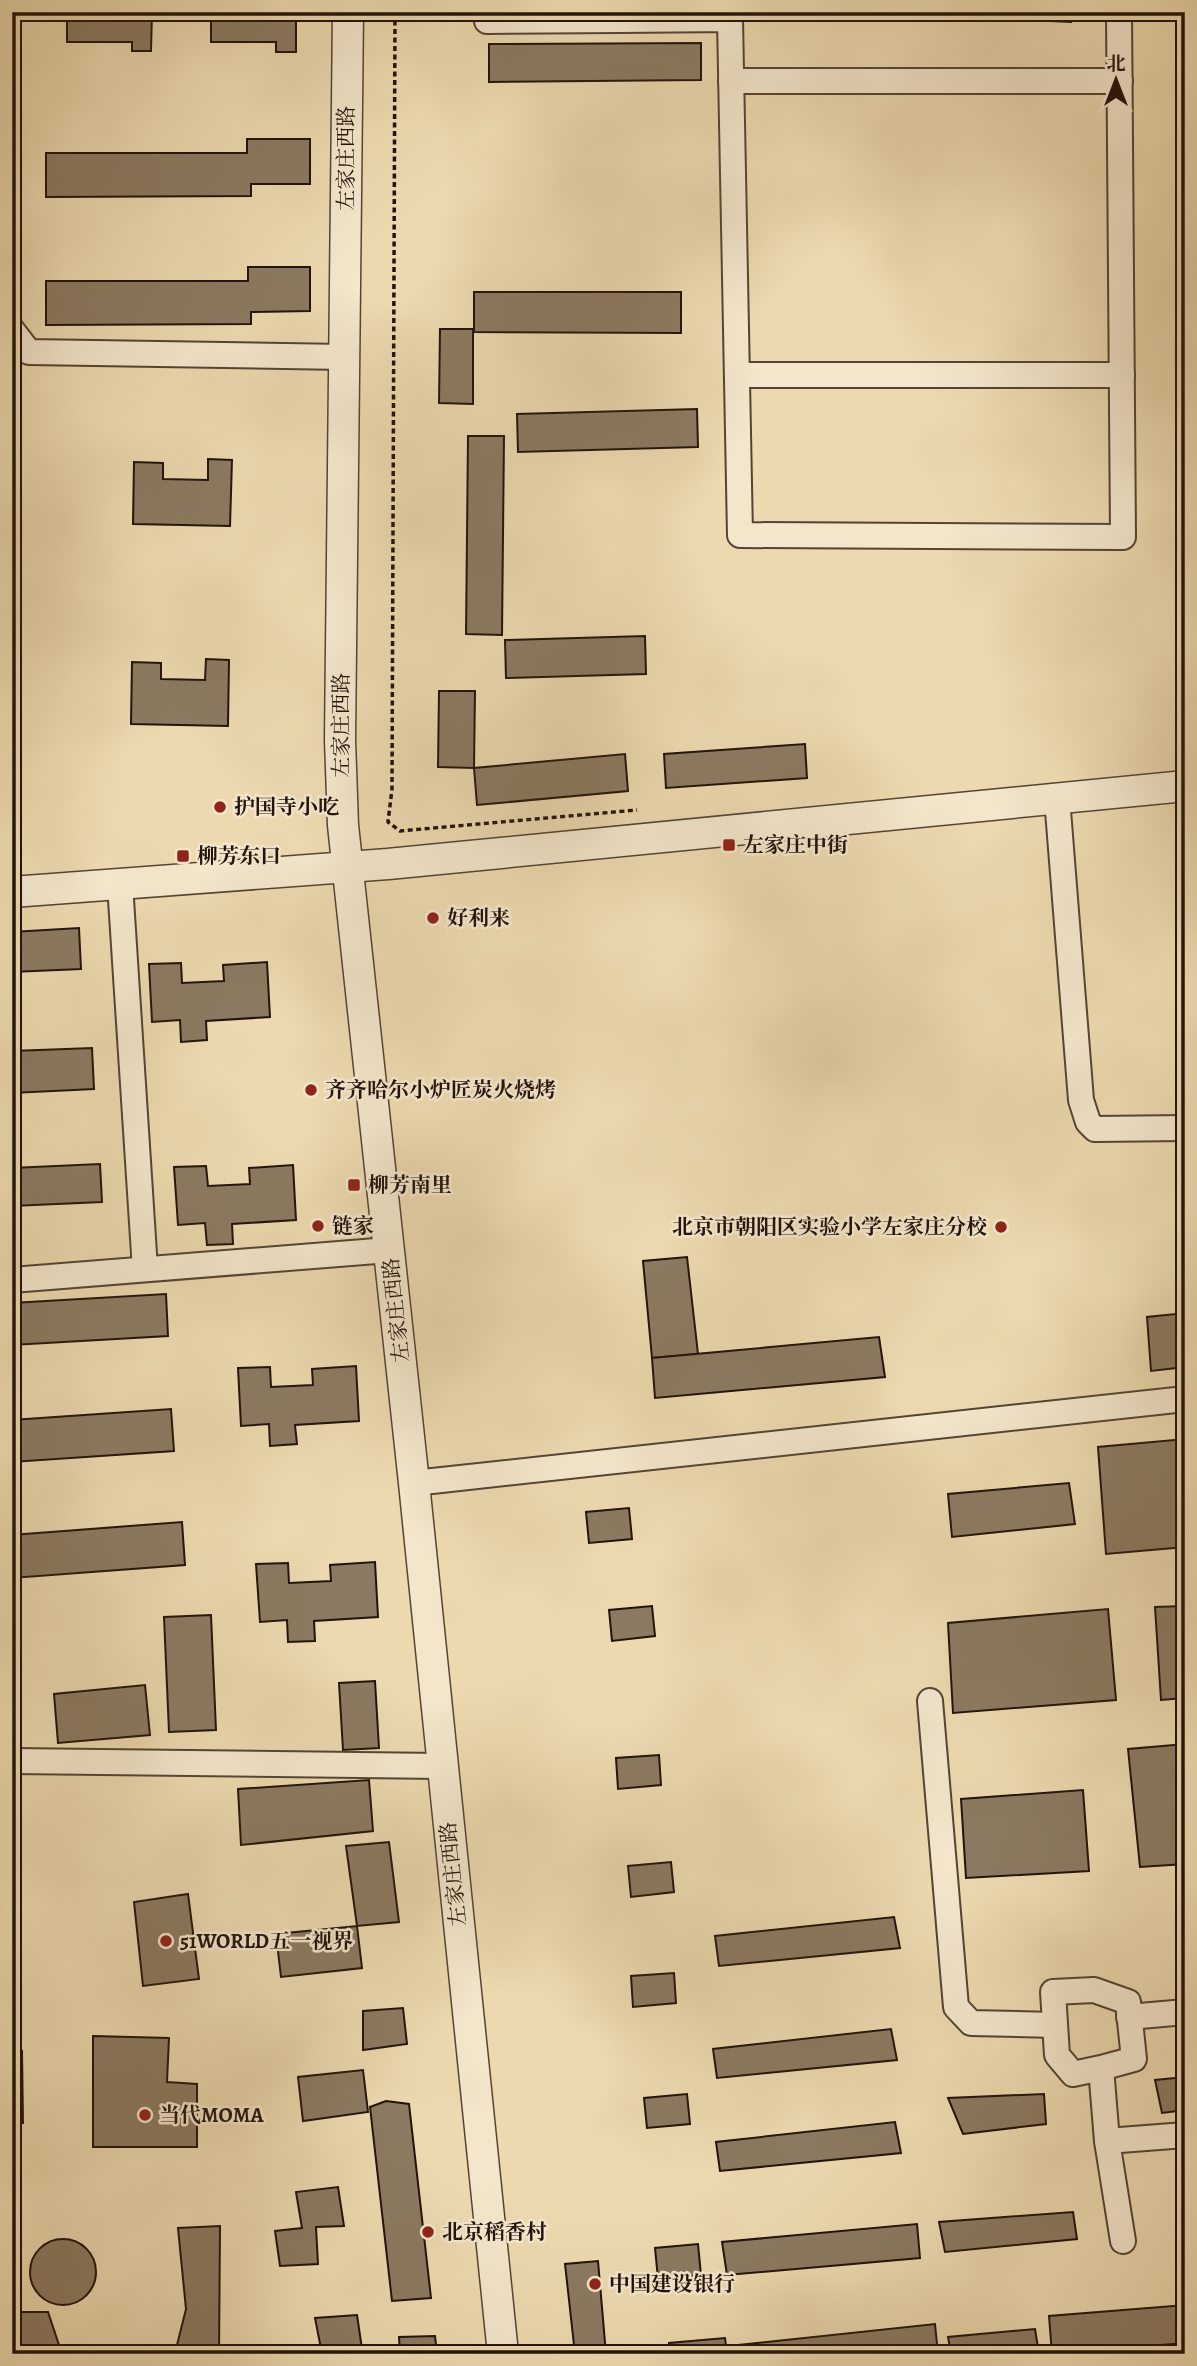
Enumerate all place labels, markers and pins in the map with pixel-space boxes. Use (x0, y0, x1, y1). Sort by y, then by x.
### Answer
place label: 护国寺小吃 (234, 793, 339, 821)
marker: 护国寺小吃 (212, 799, 228, 815)
place label: 左家庄中街 (743, 831, 848, 859)
marker: 左家庄中街 (721, 837, 737, 853)
place label: 柳芳东口 (197, 842, 281, 870)
marker: 柳芳东口 (175, 848, 191, 864)
place label: 好利来 (447, 904, 510, 932)
marker: 好利来 (425, 910, 441, 926)
place label: 齐齐哈尔小炉匠炭火烧烤 (325, 1076, 556, 1104)
marker: 齐齐哈尔小炉匠炭火烧烤 (303, 1082, 319, 1098)
place label: 柳芳南里 (368, 1171, 452, 1199)
marker: 柳芳南里 (346, 1177, 362, 1193)
place label: 链家 (332, 1212, 374, 1240)
place label: 北京市朝阳区实验小学左家庄分校 (672, 1213, 987, 1241)
marker: 链家 (310, 1218, 326, 1234)
marker: 北京市朝阳区实验小学左家庄分校 (993, 1219, 1009, 1235)
place label: 51WORLD五一视界 (180, 1927, 353, 1955)
marker: 51WORLD五一视界 (158, 1933, 174, 1949)
place label: 当代MOMA (159, 2101, 264, 2129)
marker: 当代MOMA (137, 2107, 153, 2123)
place label: 北京稻香村 (442, 2218, 547, 2246)
marker: 北京稻香村 (420, 2224, 436, 2240)
place label: 中国建设银行 (609, 2270, 735, 2298)
marker: 中国建设银行 (587, 2276, 603, 2292)

